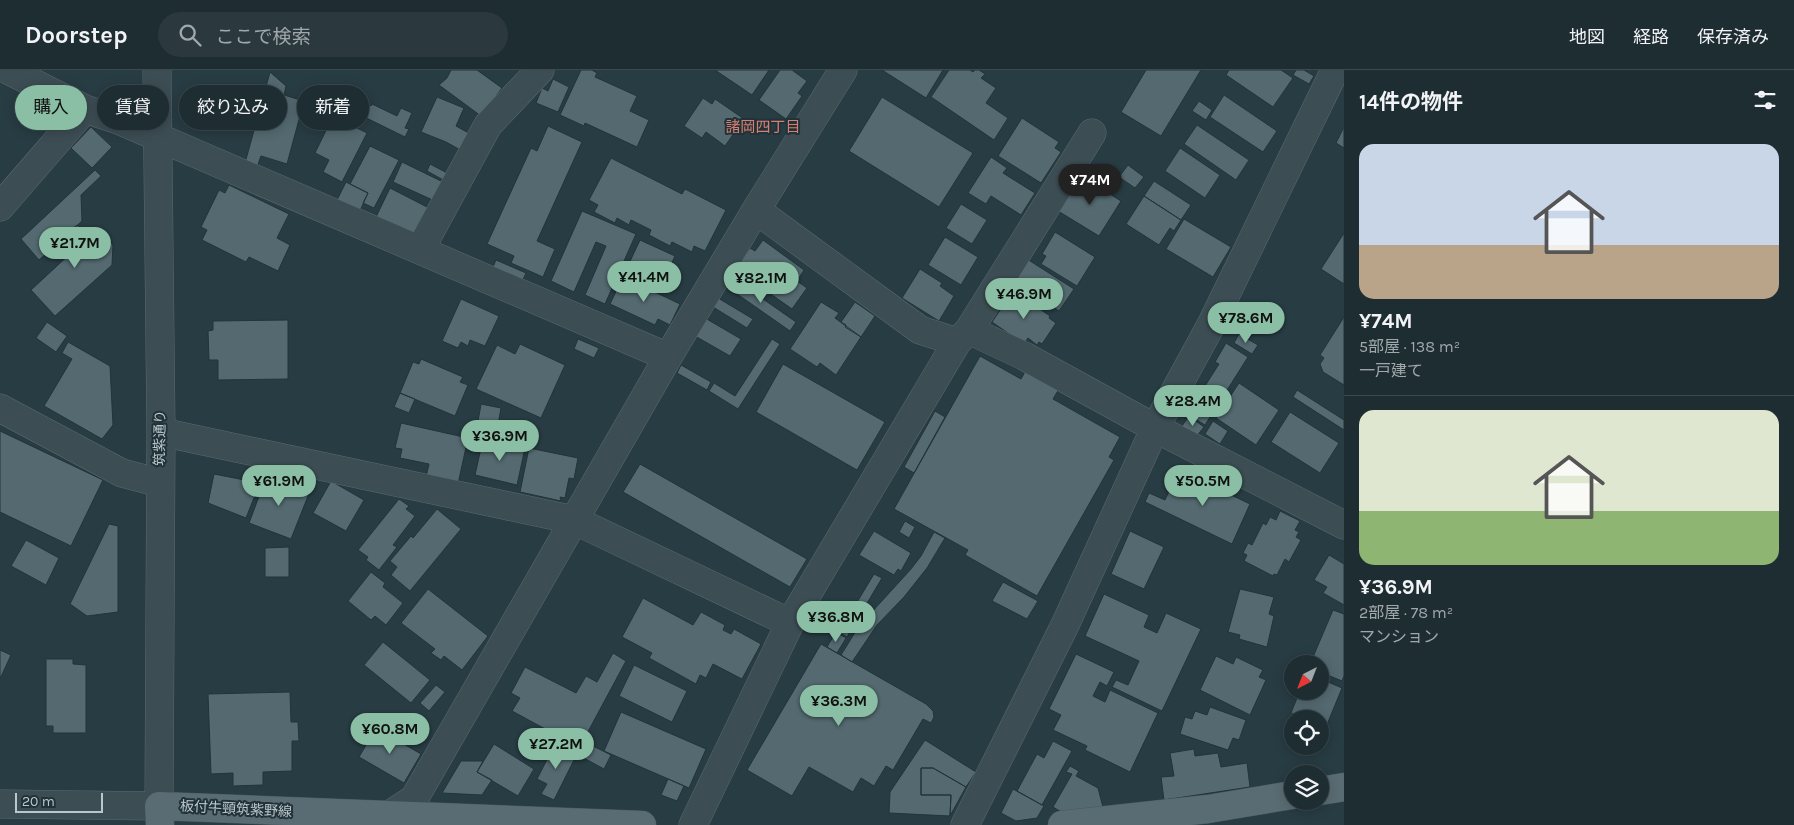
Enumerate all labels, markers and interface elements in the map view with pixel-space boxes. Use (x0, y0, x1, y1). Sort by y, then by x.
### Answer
search box (158, 12, 508, 57)
text: Doorstep (25, 21, 128, 49)
icon: search (176, 21, 204, 49)
text: ここで検索 (216, 26, 311, 48)
text: 地図 (1569, 26, 1605, 48)
text: 経路 (1633, 26, 1669, 48)
text: 保存済み (1697, 26, 1769, 48)
chip: 購入 (15, 85, 87, 130)
chip: 賃貸 (97, 85, 169, 130)
chip: 絞り込み (179, 85, 287, 130)
chip: 新着 (297, 85, 369, 130)
icon: filters (1751, 86, 1779, 114)
text: 14件の物件 (1359, 90, 1463, 114)
district label: 諸岡四丁目 (725, 118, 801, 136)
pin: ¥74M (1060, 164, 1120, 206)
text: ¥74M (1070, 170, 1110, 189)
icon: home (1524, 177, 1614, 267)
pin: ¥21.7M (34, 226, 116, 269)
text: ¥21.7M (50, 233, 100, 252)
pin: ¥41.4M (603, 260, 685, 303)
pin: ¥82.1M (720, 262, 802, 304)
text: ¥41.4M (618, 267, 670, 286)
text: ¥82.1M (735, 268, 787, 287)
pin: ¥46.9M (983, 278, 1065, 320)
text: ¥46.9M (996, 284, 1052, 303)
pin: ¥78.6M (1205, 302, 1287, 344)
text: ¥78.6M (1219, 308, 1273, 327)
text: ¥74M (1359, 309, 1413, 333)
text: 5部屋 · 138 m² (1359, 337, 1460, 356)
text: 一戸建て (1359, 361, 1423, 380)
pin: ¥28.4M (1152, 384, 1234, 427)
text: ¥28.4M (1165, 391, 1221, 410)
street label: 筑紫通り (151, 410, 169, 466)
pin: ¥36.9M (459, 420, 541, 462)
text: ¥36.9M (472, 426, 528, 445)
icon: home (1524, 442, 1614, 532)
pin: ¥61.9M (238, 464, 320, 507)
pin: ¥50.5M (1162, 464, 1244, 507)
text: ¥61.9M (253, 471, 305, 490)
text: ¥50.5M (1175, 471, 1231, 490)
text: ¥36.9M (1359, 575, 1433, 599)
pin: ¥36.8M (795, 600, 877, 643)
text: 2部屋 · 78 m² (1359, 603, 1453, 622)
text: ¥36.8M (808, 607, 864, 626)
text: マンション (1359, 627, 1439, 646)
north arrow (1284, 655, 1329, 700)
map controls (1284, 655, 1329, 810)
pin: ¥36.3M (798, 684, 880, 727)
text: ¥36.3M (811, 691, 867, 710)
button: locate (1284, 710, 1329, 755)
pin: ¥60.8M (349, 712, 431, 755)
text: ¥60.8M (362, 719, 419, 738)
pin: ¥27.2M (515, 728, 597, 770)
text: ¥27.2M (529, 734, 583, 753)
button: layers (1284, 765, 1329, 810)
scale bar (15, 790, 102, 813)
text: 20 m (22, 793, 55, 810)
street label: 板付牛頸筑紫野線 (180, 798, 292, 820)

